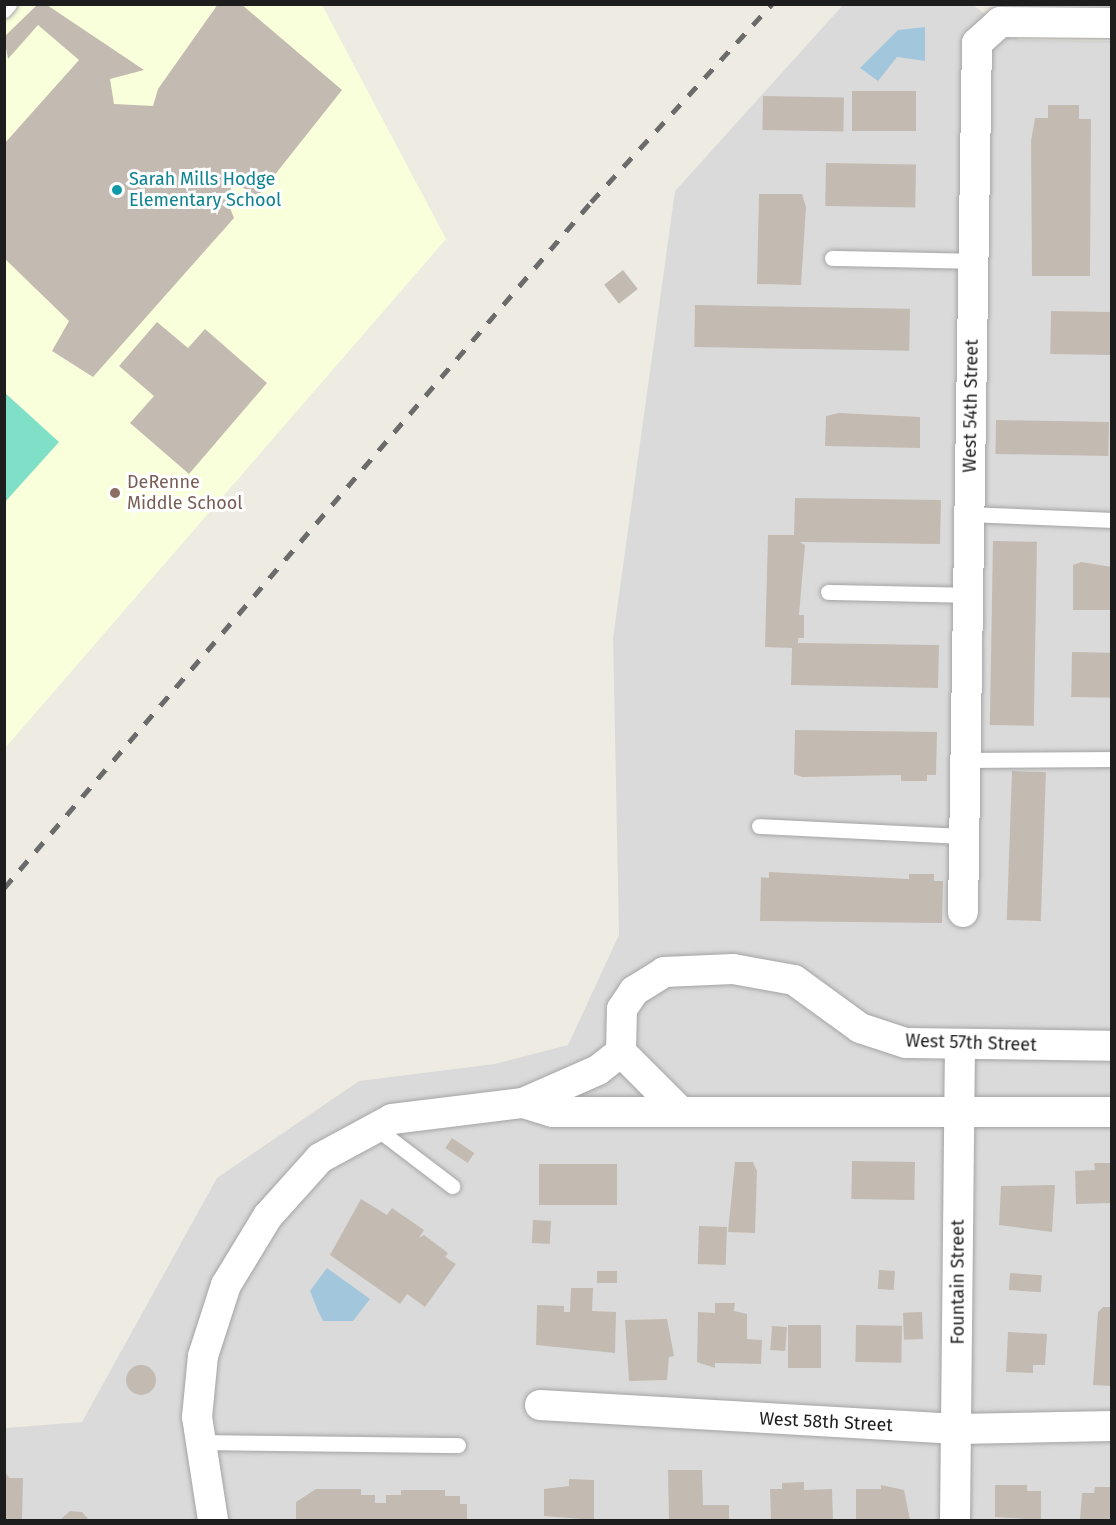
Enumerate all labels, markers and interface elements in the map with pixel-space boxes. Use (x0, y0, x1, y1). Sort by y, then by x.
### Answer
place label: Sarah Mills Hodge Elementary School (129, 169, 281, 212)
marker: Sarah Mills Hodge Elementary School (110, 183, 124, 197)
street label: West 54th Street (959, 339, 983, 473)
place label: DeRenne Middle School (127, 472, 243, 514)
marker: DeRenne Middle School (108, 486, 122, 500)
street label: West 57th Street (905, 1030, 1037, 1056)
street label: Fountain Street (947, 1219, 969, 1345)
street label: West 58th Street (759, 1408, 893, 1436)

